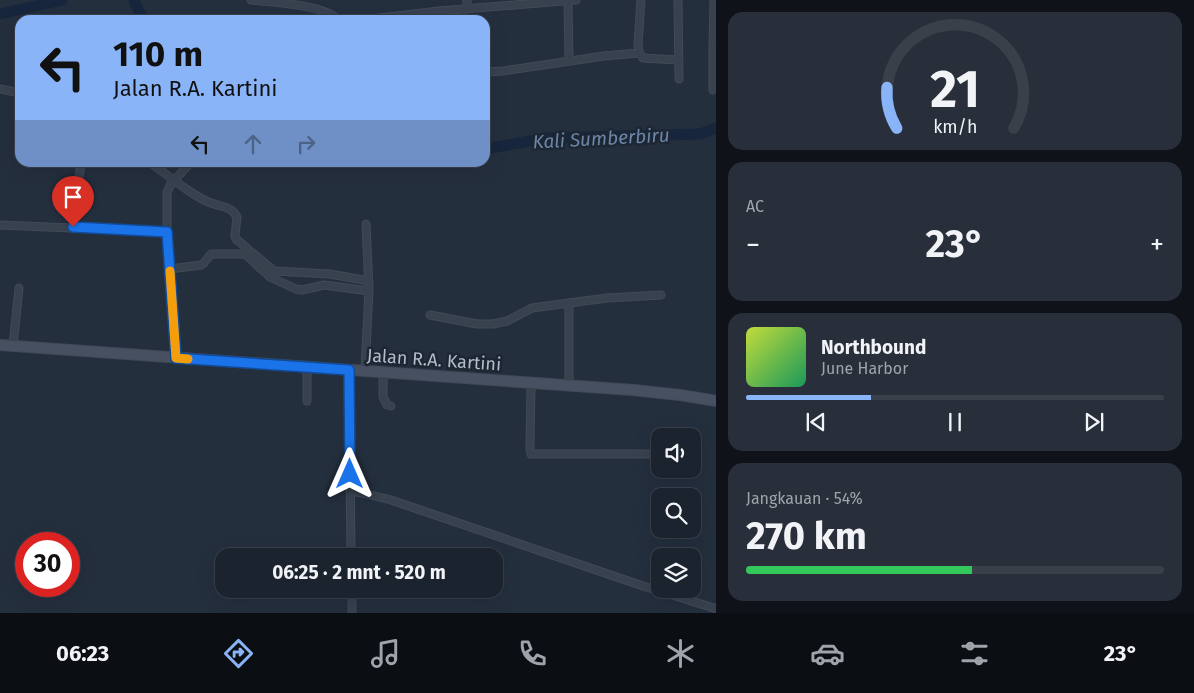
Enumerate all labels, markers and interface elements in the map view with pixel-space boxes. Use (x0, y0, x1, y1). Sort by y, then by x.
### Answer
text: 110 m (113, 33, 203, 75)
icon: left (30, 35, 95, 100)
text: 21 (930, 58, 980, 121)
text: Jalan R.A. Kartini (113, 75, 277, 102)
text: km/h (933, 116, 977, 138)
water label: Kali Sumberbiru (532, 123, 670, 154)
icon: left (186, 130, 214, 158)
icon: ahead (239, 130, 267, 158)
icon: right (292, 130, 320, 158)
pin (52, 176, 94, 227)
icon: arrive (59, 183, 87, 211)
text: AC (746, 197, 764, 216)
text: 23° (926, 221, 985, 267)
text: − (746, 228, 760, 261)
text: + (1150, 228, 1164, 261)
text: Northbound (821, 336, 926, 359)
street label: Jalan R.A. Kartini (366, 344, 502, 376)
text: June Harbor (821, 359, 908, 378)
icon: previous (802, 408, 830, 436)
icon: pause (941, 408, 969, 436)
icon: next (1080, 408, 1108, 436)
map controls (651, 428, 701, 598)
button: sound (651, 428, 701, 478)
position arrow (323, 447, 375, 499)
button: search (651, 488, 701, 538)
text: Jangkauan · 54% (746, 489, 863, 508)
text: 270 km (746, 513, 867, 559)
speed limit sign: 30 (15, 532, 80, 597)
button: layers (651, 548, 701, 598)
text: 06:25 · 2 mnt · 520 m (272, 561, 446, 584)
icon: directions (221, 636, 256, 671)
icon: music (368, 636, 403, 671)
icon: phone (515, 636, 550, 671)
icon: climate (663, 636, 698, 671)
icon: car (810, 636, 845, 671)
icon: filters (957, 636, 992, 671)
text: 06:23 (56, 640, 109, 667)
text: 23° (1104, 640, 1138, 667)

